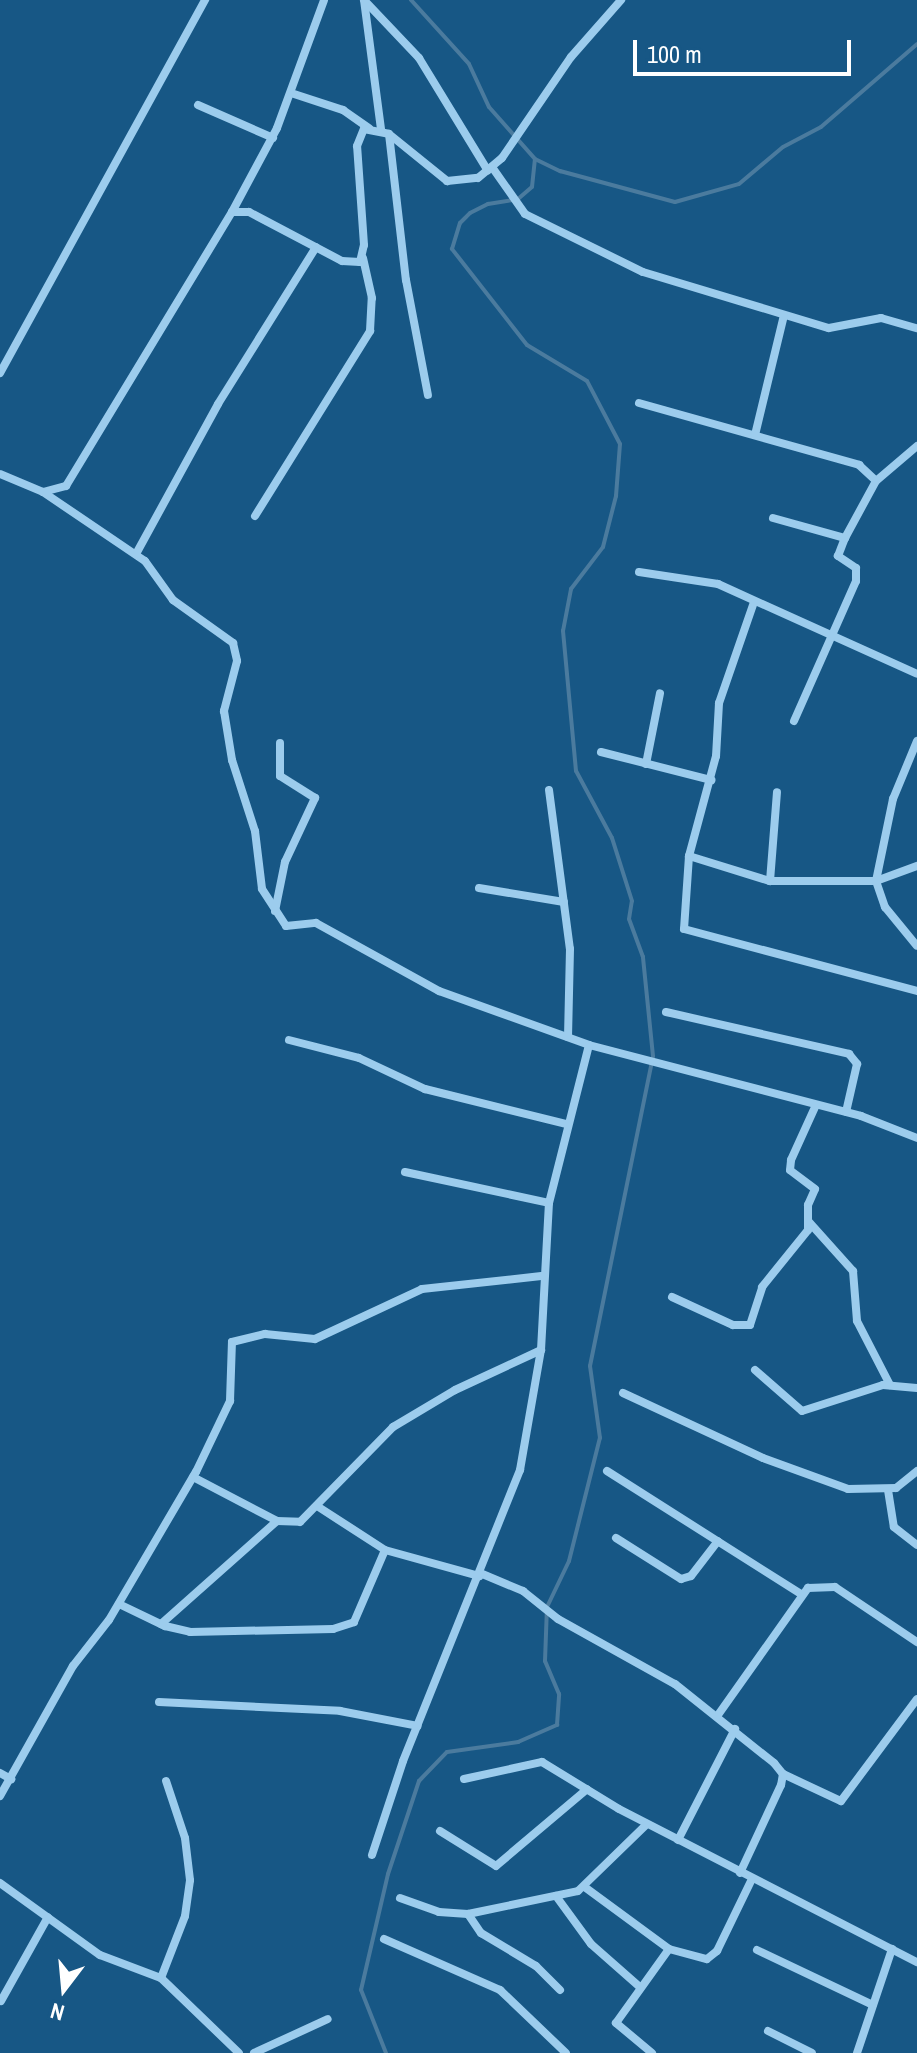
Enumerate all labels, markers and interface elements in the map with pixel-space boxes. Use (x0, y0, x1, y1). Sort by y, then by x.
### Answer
scale bar (637, 24, 855, 74)
text: 100 m (647, 38, 702, 70)
north arrow (24, 1949, 104, 2029)
text: N (47, 1996, 68, 2028)

